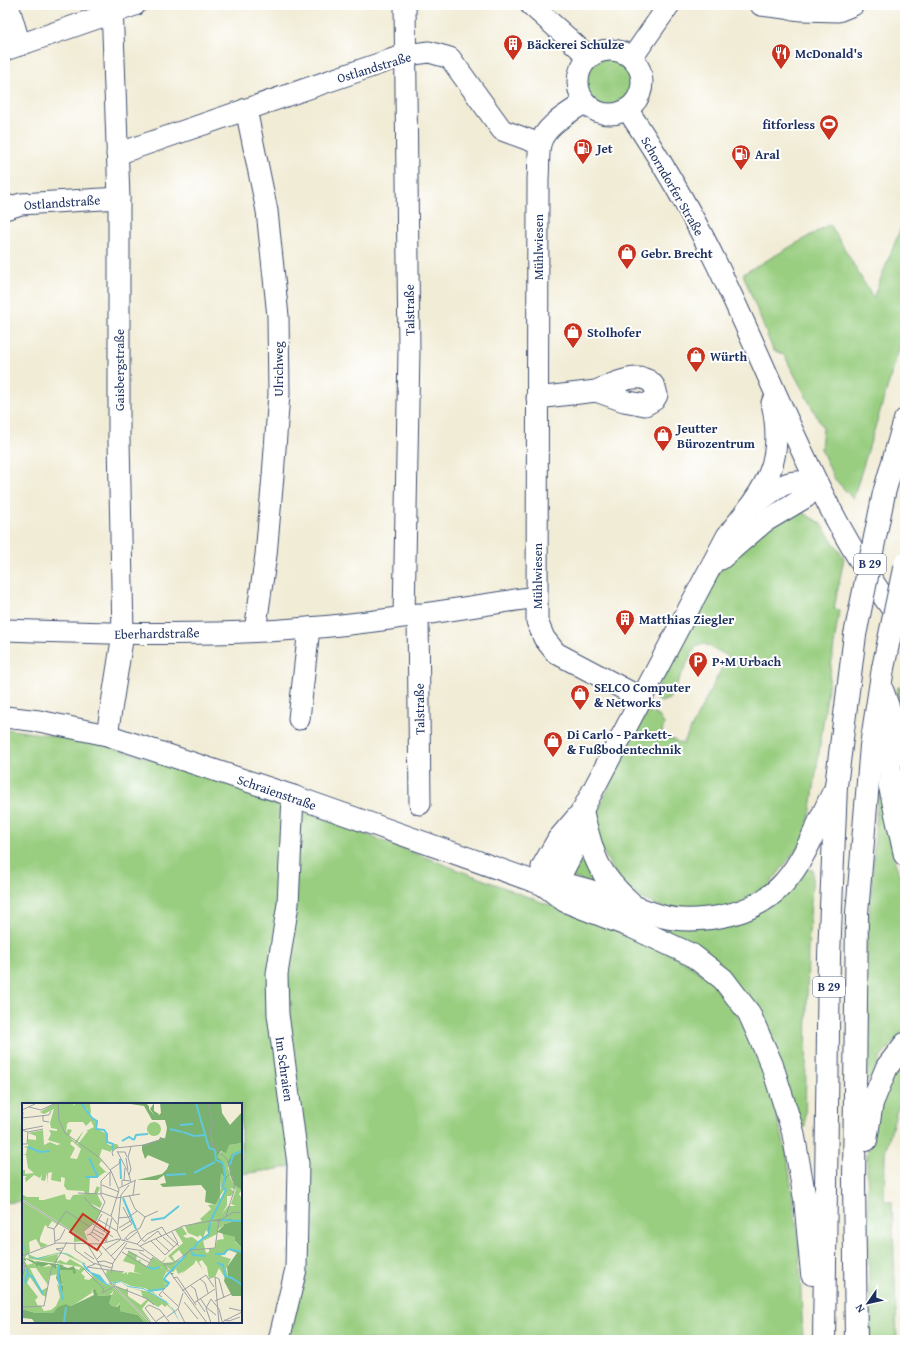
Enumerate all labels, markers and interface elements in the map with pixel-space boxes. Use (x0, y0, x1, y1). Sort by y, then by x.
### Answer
building icon: Bäckerei Schulze (502, 33, 524, 61)
place label: Bäckerei Schulze (527, 35, 624, 54)
restaurant icon: McDonald's (770, 42, 792, 70)
place label: McDonald's (795, 44, 863, 63)
street label: Ostlandstraße (335, 47, 414, 88)
sports icon: fitforless (818, 113, 840, 141)
place label: fitforless (762, 115, 815, 134)
street label: Schorndorfer Straße (636, 133, 709, 239)
fuel station icon: Jet (572, 137, 594, 165)
place label: Jet (595, 139, 613, 158)
fuel station icon: Aral (730, 143, 752, 171)
place label: Aral (755, 145, 780, 164)
street label: Ostlandstraße (23, 190, 101, 215)
street label: Mühlwiesen (529, 213, 548, 280)
shop icon: Gebr. Brecht (616, 242, 638, 270)
place label: Gebr. Brecht (641, 244, 713, 263)
street label: Talstraße (400, 284, 419, 336)
shop icon: Stolhofer (562, 321, 584, 349)
place label: Stolhofer (587, 323, 641, 342)
street label: Gaisbergstraße (110, 329, 129, 411)
street label: Ulrichweg (269, 341, 288, 397)
shop icon: Würth (685, 345, 707, 373)
place label: Würth (710, 347, 747, 366)
place label: Jeutter Bürozentrum (675, 419, 756, 453)
shop icon: Jeutter Bürozentrum (652, 424, 674, 452)
street label: Mühlwiesen (528, 542, 547, 609)
road number: B 29 (854, 554, 886, 574)
building icon: Matthias Ziegler (614, 608, 636, 636)
place label: Matthias Ziegler (639, 610, 734, 629)
street label: Eberhardstraße (114, 623, 200, 644)
parking icon: P+M Urbach (687, 650, 709, 678)
place label: P+M Urbach (712, 652, 781, 671)
place label: SELCO Computer & Networks (594, 678, 691, 712)
street label: Talstraße (410, 683, 429, 735)
shop icon: SELCO Computer & Networks (569, 683, 591, 711)
place label: Di Carlo - Parkett- & Fußbodentechnik (567, 725, 682, 759)
shop icon: Di Carlo - Parkett- & Fußbodentechnik (542, 730, 564, 758)
street label: Schraienstraße (235, 770, 319, 815)
road number: B 29 (813, 977, 845, 997)
street label: Im Schraien (271, 1036, 299, 1103)
inset map (22, 1103, 242, 1323)
north arrow (848, 1283, 888, 1323)
text: N (851, 1301, 868, 1316)

